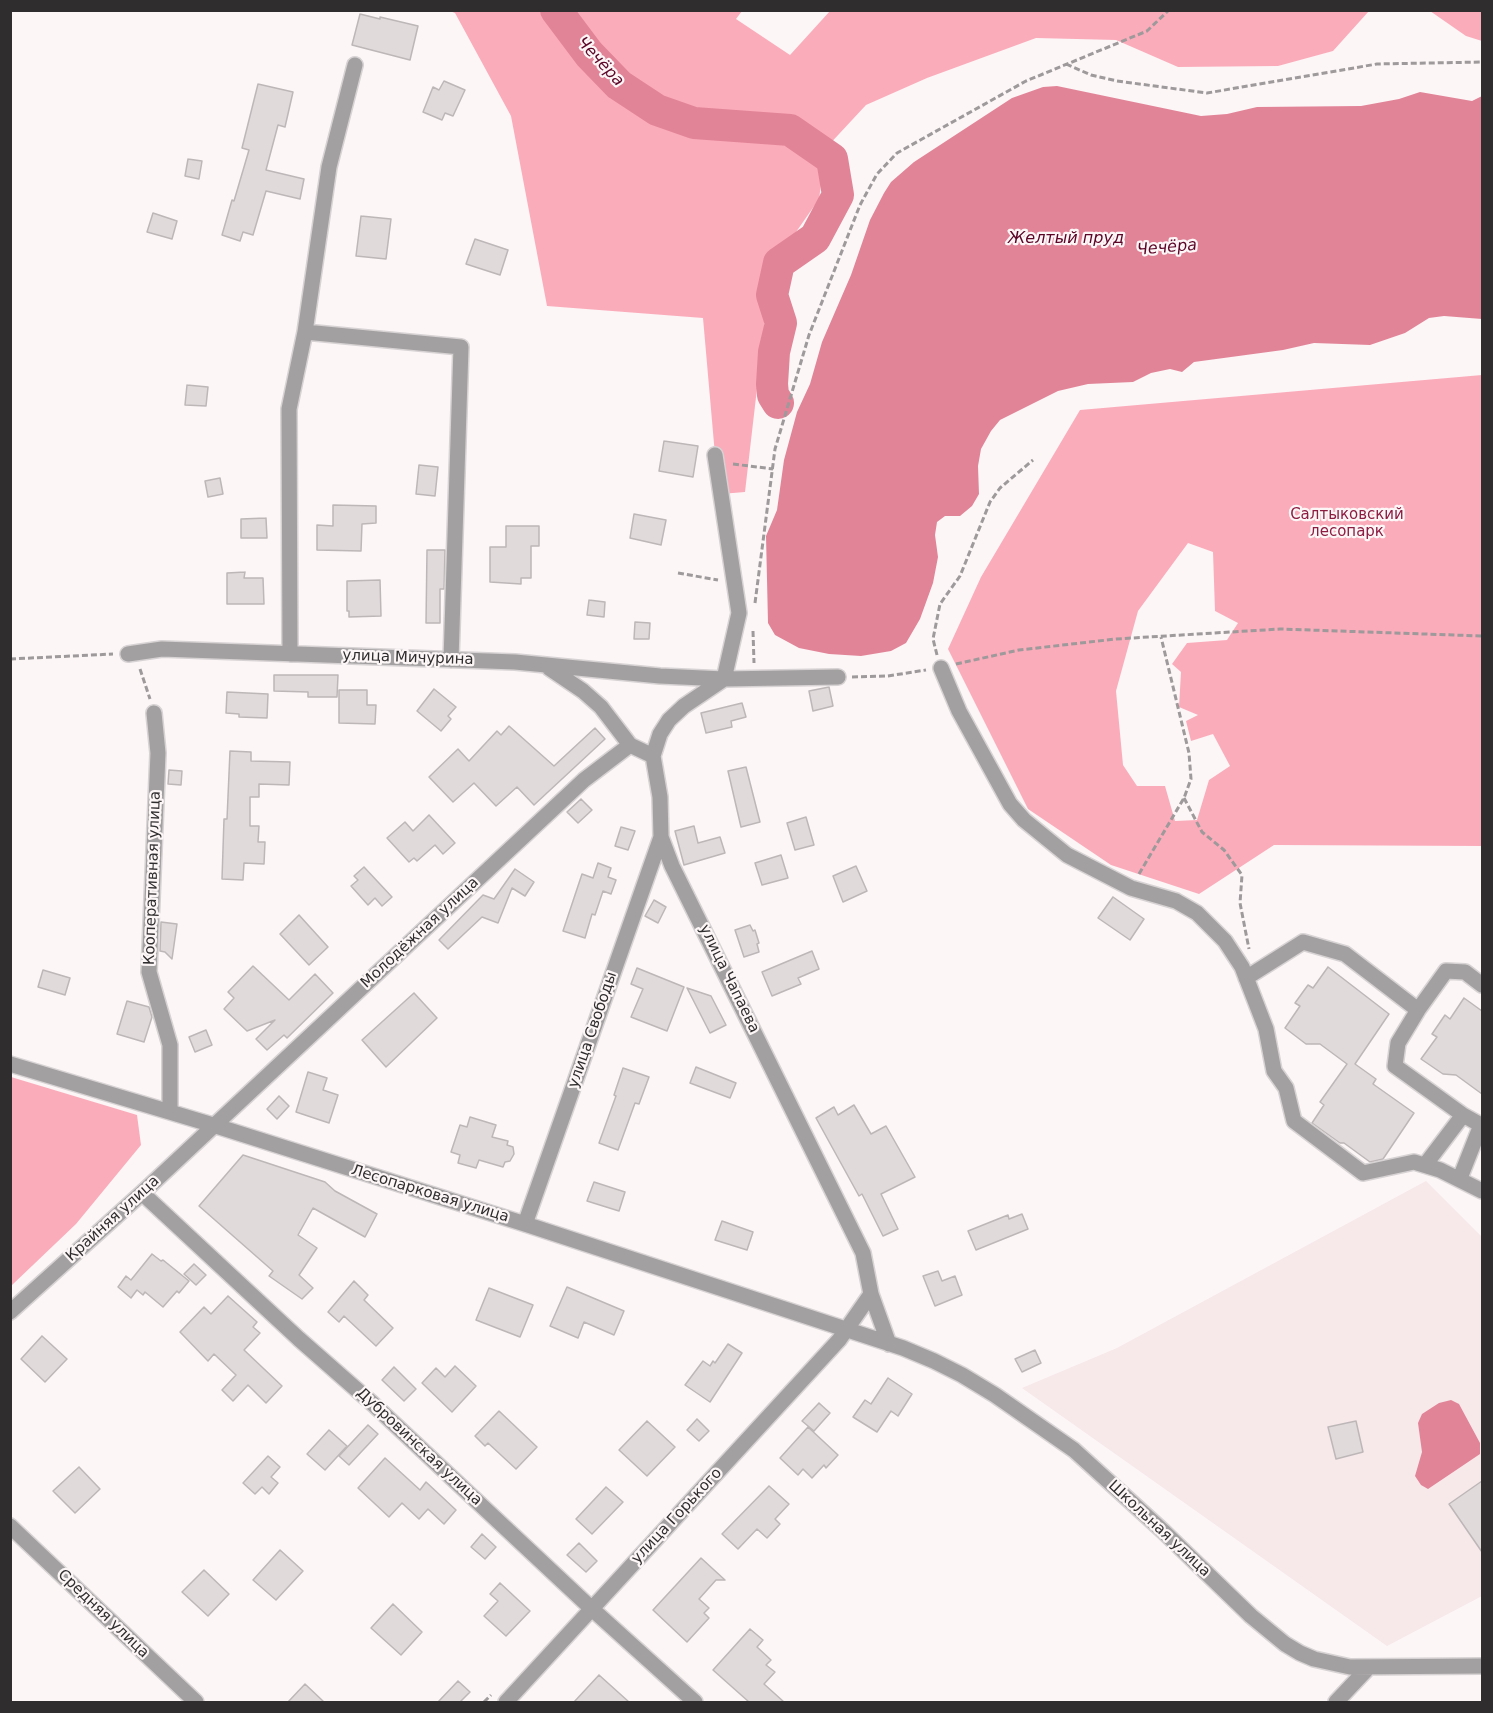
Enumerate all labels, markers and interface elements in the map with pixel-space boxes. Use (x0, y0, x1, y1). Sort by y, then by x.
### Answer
water label: Чечёра (572, 33, 628, 91)
water label: Желтый пруд (1008, 229, 1124, 249)
water label: Чечёра (1136, 236, 1198, 260)
park label: Салтыковский лесопарк (1290, 506, 1404, 541)
street label: улица Мичурина (342, 647, 474, 669)
street label: Кооперативная улица (141, 790, 165, 966)
street label: Молодёжная улица (357, 874, 483, 992)
street label: улица Чапаева (695, 922, 763, 1036)
street label: улица Свободы (565, 970, 621, 1090)
street label: Лесопарковая улица (349, 1161, 511, 1227)
street label: Крайняя улица (63, 1172, 163, 1266)
street label: Дубровинская улица (353, 1384, 485, 1510)
street label: улица Горького (628, 1464, 726, 1568)
street label: Школьная улица (1104, 1477, 1214, 1581)
street label: Средняя улица (54, 1566, 152, 1662)

